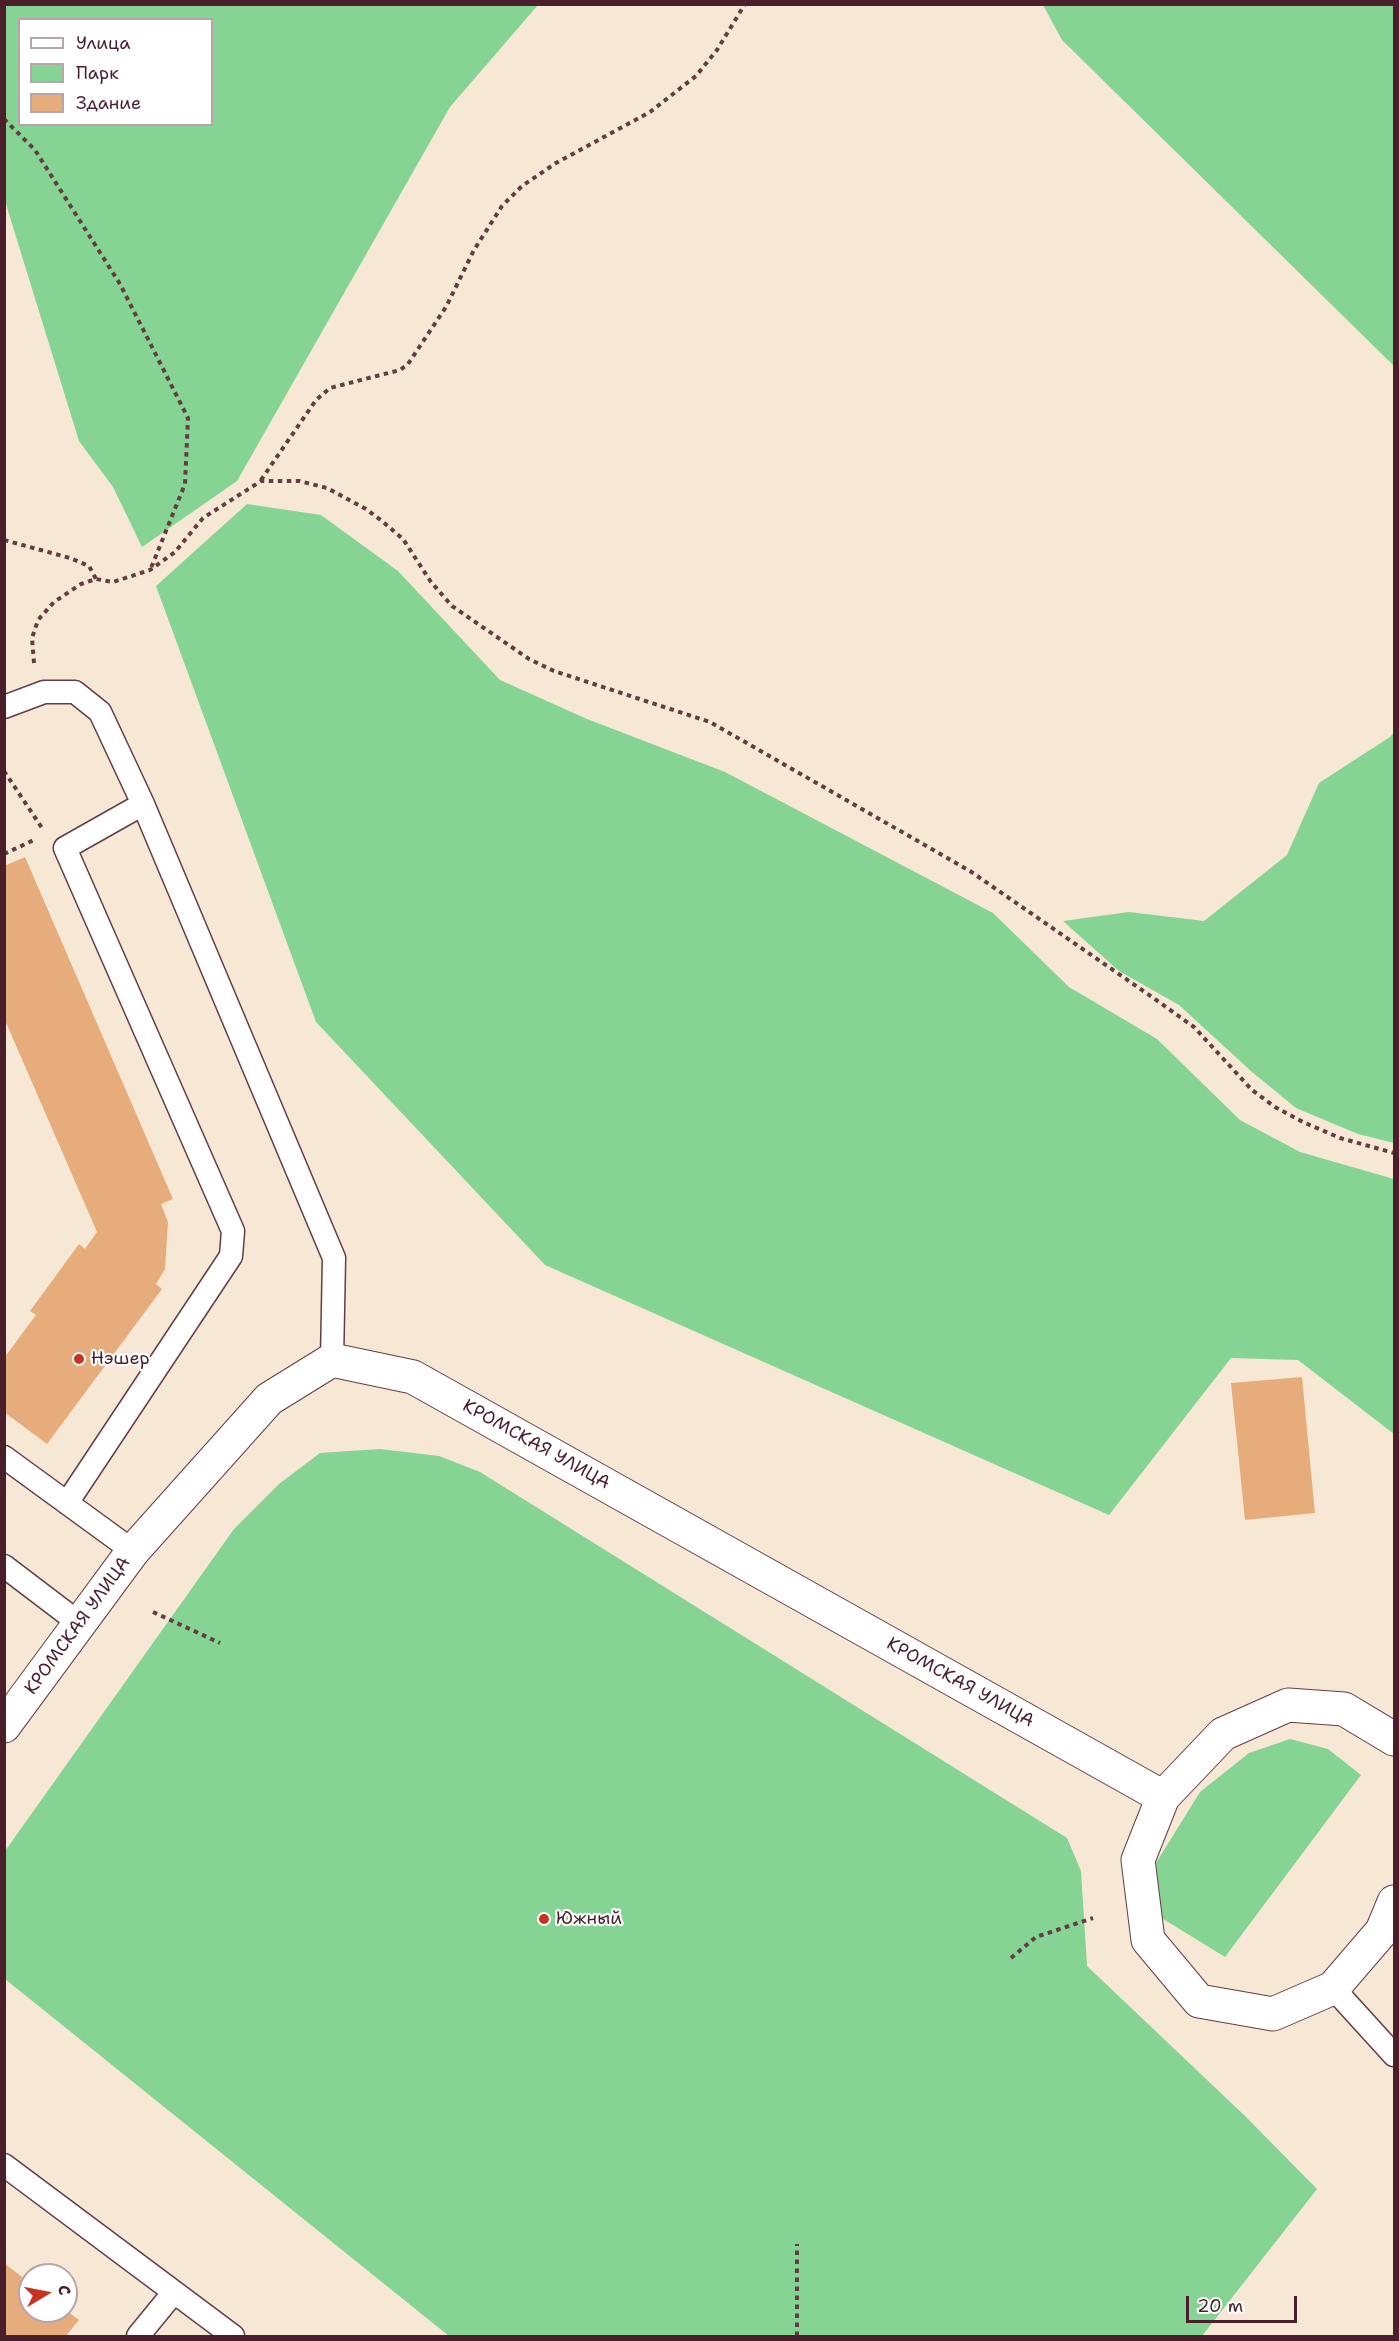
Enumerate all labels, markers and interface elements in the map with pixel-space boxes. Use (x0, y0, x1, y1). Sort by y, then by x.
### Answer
legend (18, 18, 213, 126)
text: Улица (76, 31, 130, 55)
text: Парк (76, 61, 119, 85)
text: Здание (76, 91, 141, 115)
place label: Нэшер (91, 1348, 150, 1370)
marker: Нэшер (72, 1352, 86, 1366)
street label: КРОМСКАЯ УЛИЦА (458, 1395, 614, 1495)
street label: КРОМСКАЯ УЛИЦА (21, 1553, 135, 1699)
street label: КРОМСКАЯ УЛИЦА (882, 1633, 1038, 1733)
place label: Южный (556, 1908, 622, 1930)
marker: Южный (537, 1912, 551, 1926)
north arrow (18, 2263, 78, 2323)
text: С (53, 2283, 75, 2297)
scale bar (1189, 2284, 1300, 2322)
text: 20 m (1197, 2294, 1243, 2318)

